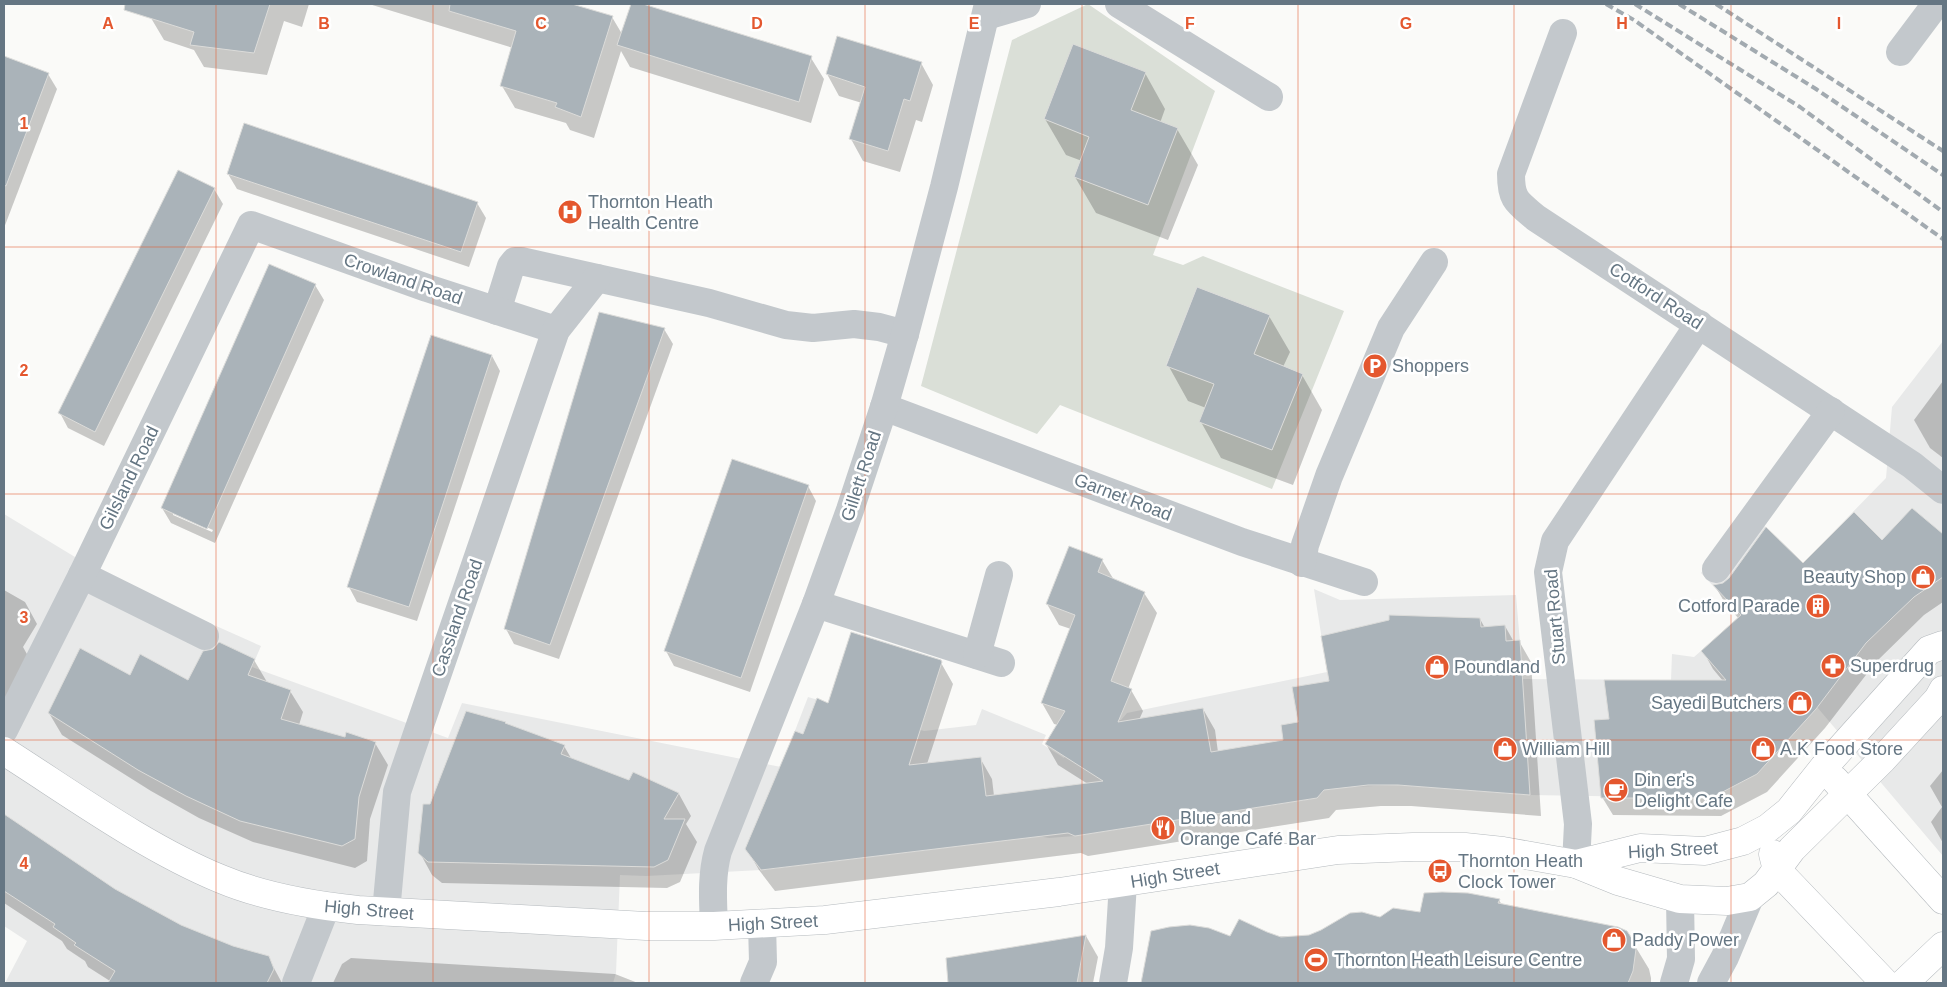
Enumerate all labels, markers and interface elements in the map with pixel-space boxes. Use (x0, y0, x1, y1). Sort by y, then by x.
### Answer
text: A (102, 15, 114, 32)
text: B (318, 15, 330, 32)
text: C (535, 15, 547, 32)
text: D (751, 15, 763, 32)
text: E (969, 15, 980, 32)
text: F (1185, 15, 1195, 32)
text: G (1400, 15, 1412, 32)
text: H (1616, 15, 1628, 32)
text: I (1837, 15, 1841, 32)
text: 1 (20, 115, 29, 132)
place label: Thornton Heath Health Centre (588, 192, 713, 233)
hospital icon: Thornton Heath Health Centre (557, 199, 583, 225)
street label: Crowland Road (341, 249, 465, 309)
street label: Cotford Road (1606, 258, 1706, 334)
parking icon: Shoppers (1362, 353, 1388, 379)
place label: Shoppers (1392, 356, 1469, 376)
text: 2 (20, 362, 29, 379)
street label: Gilsland Road (95, 423, 163, 533)
street label: Gillett Road (837, 428, 885, 524)
street label: Garnet Road (1071, 469, 1175, 525)
street label: Cassland Road (428, 557, 486, 679)
shop icon: Beauty Shop (1910, 564, 1936, 590)
place label: Beauty Shop (1803, 567, 1906, 587)
street label: Stuart Road (1541, 568, 1569, 666)
building icon: Cotford Parade (1805, 593, 1831, 619)
place label: Cotford Parade (1678, 596, 1800, 616)
text: 3 (20, 609, 29, 626)
pharmacy icon: Superdrug (1820, 653, 1846, 679)
shop icon: Poundland (1424, 654, 1450, 680)
place label: Superdrug (1850, 656, 1934, 676)
place label: Poundland (1454, 657, 1540, 677)
shop icon: Sayedi Butchers (1787, 690, 1813, 716)
place label: Sayedi Butchers (1651, 693, 1782, 713)
shop icon: William Hill (1492, 736, 1518, 762)
shop icon: A.K Food Store (1750, 736, 1776, 762)
place label: William Hill (1522, 739, 1610, 759)
place label: A.K Food Store (1780, 739, 1903, 759)
place label: Din er's Delight Cafe (1634, 770, 1733, 811)
cafe icon: Din er's Delight Cafe (1603, 777, 1629, 803)
place label: Blue and Orange Café Bar (1180, 808, 1316, 849)
restaurant icon: Blue and Orange Café Bar (1150, 815, 1176, 841)
street label: High Street (1628, 838, 1718, 862)
place label: Thornton Heath Clock Tower (1458, 851, 1583, 892)
text: 4 (20, 855, 29, 872)
street label: High Street (1129, 858, 1221, 892)
bus stop icon: Thornton Heath Clock Tower (1427, 858, 1453, 884)
street label: High Street (323, 896, 415, 924)
street label: High Street (728, 911, 818, 935)
shop icon: Paddy Power (1601, 927, 1627, 953)
place label: Paddy Power (1632, 930, 1739, 950)
sports icon: Thornton Heath Leisure Centre (1303, 947, 1329, 973)
place label: Thornton Heath Leisure Centre (1334, 950, 1582, 970)

